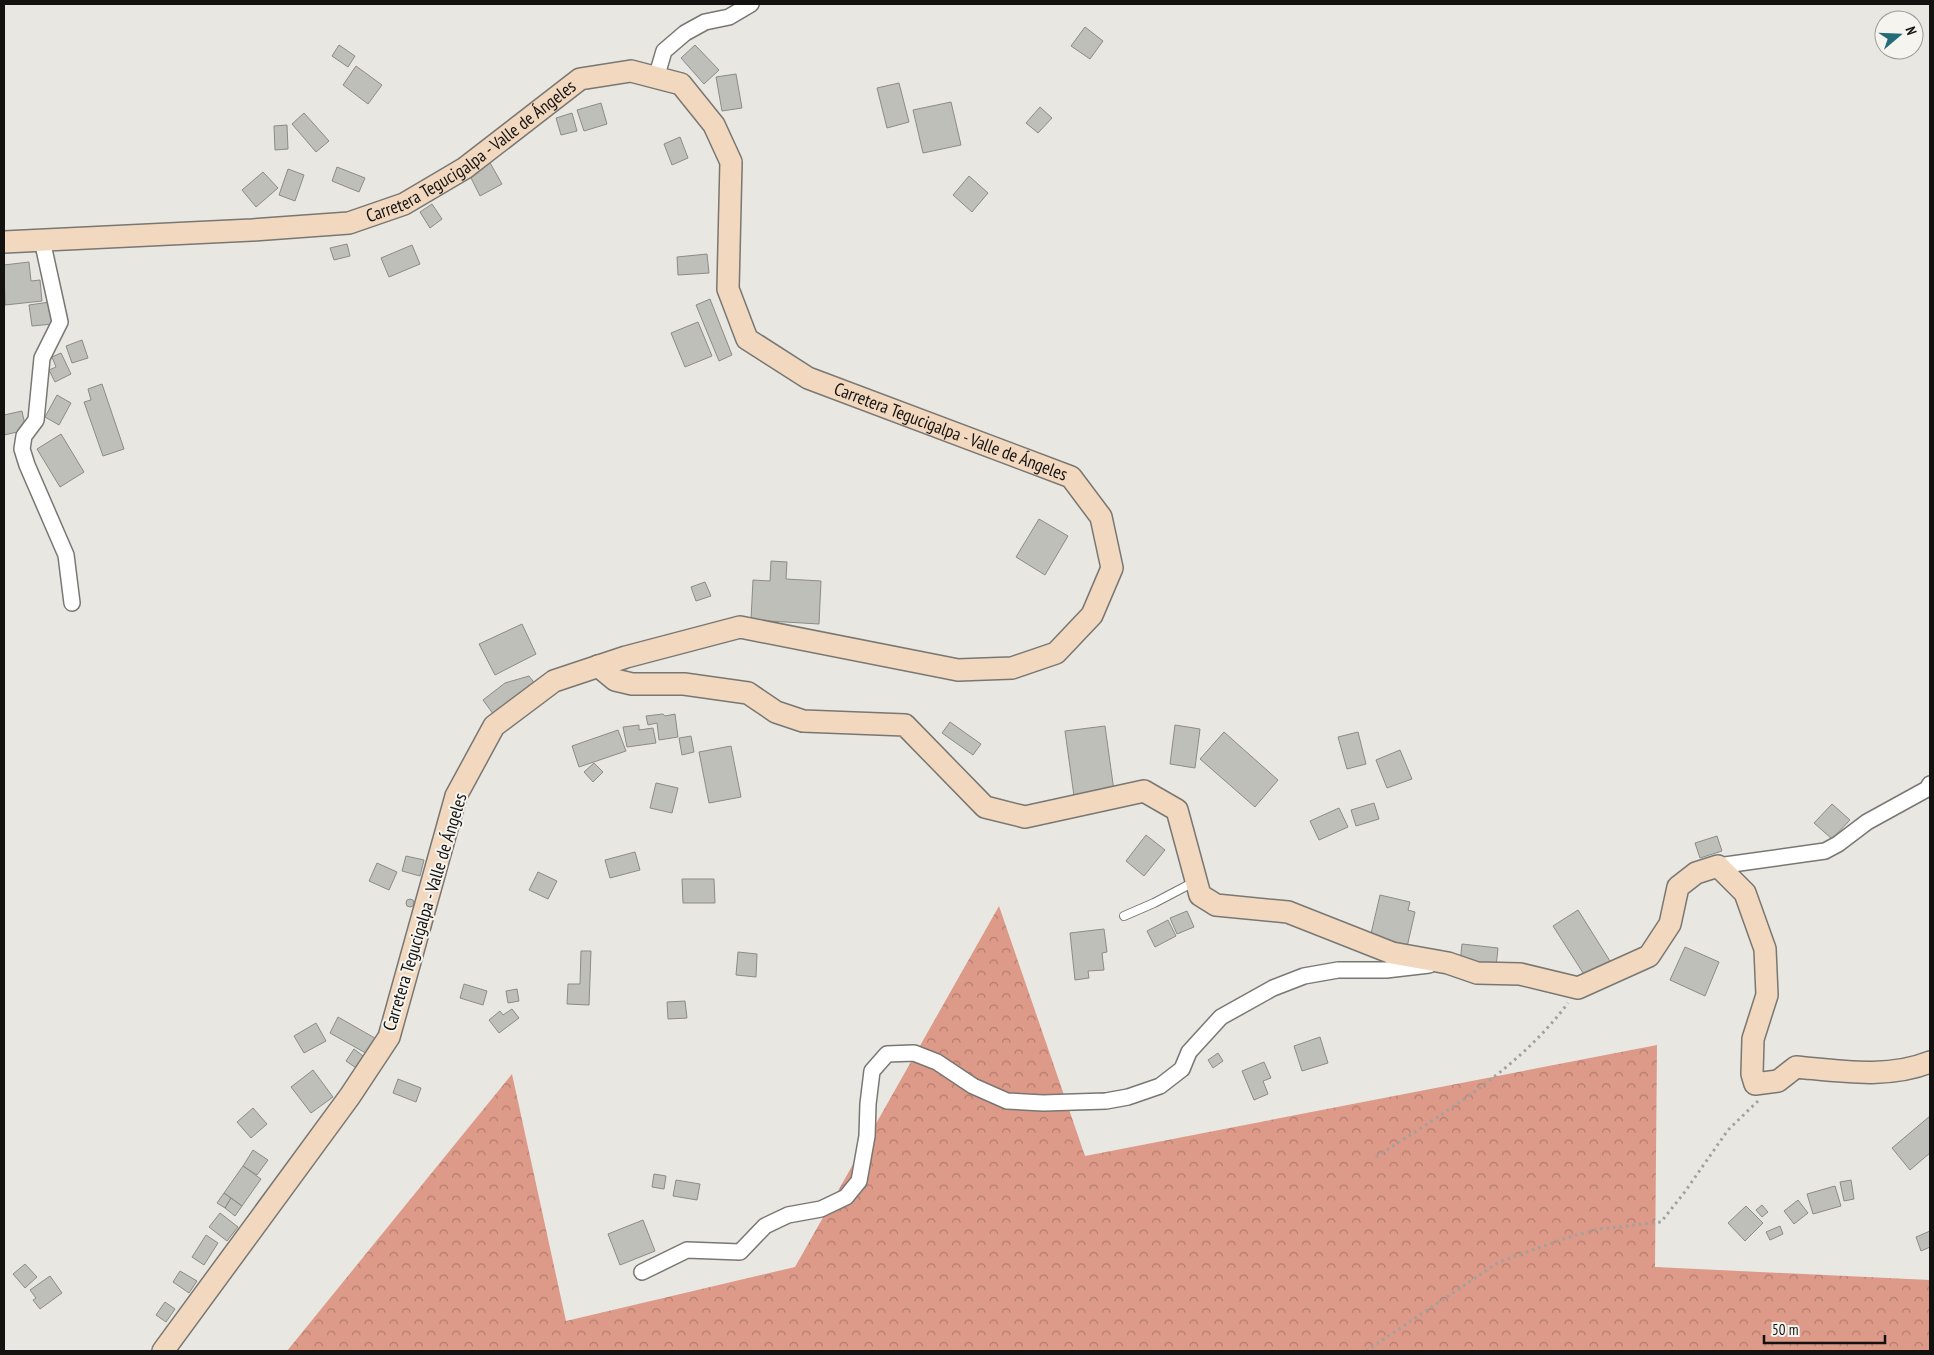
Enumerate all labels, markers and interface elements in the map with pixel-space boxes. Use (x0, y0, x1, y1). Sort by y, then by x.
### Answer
north arrow (1874, 10, 1924, 60)
text: N (1902, 24, 1921, 37)
street label: Carretera Tegucigalpa - Valle de Ángeles (363, 75, 580, 227)
street label: Carretera Tegucigalpa - Valle de Ángeles (831, 377, 1071, 486)
street label: Carretera Tegucigalpa - Valle de Ángeles (377, 790, 472, 1033)
scale bar (1764, 1312, 1885, 1344)
text: 50 m (1772, 1320, 1798, 1339)

